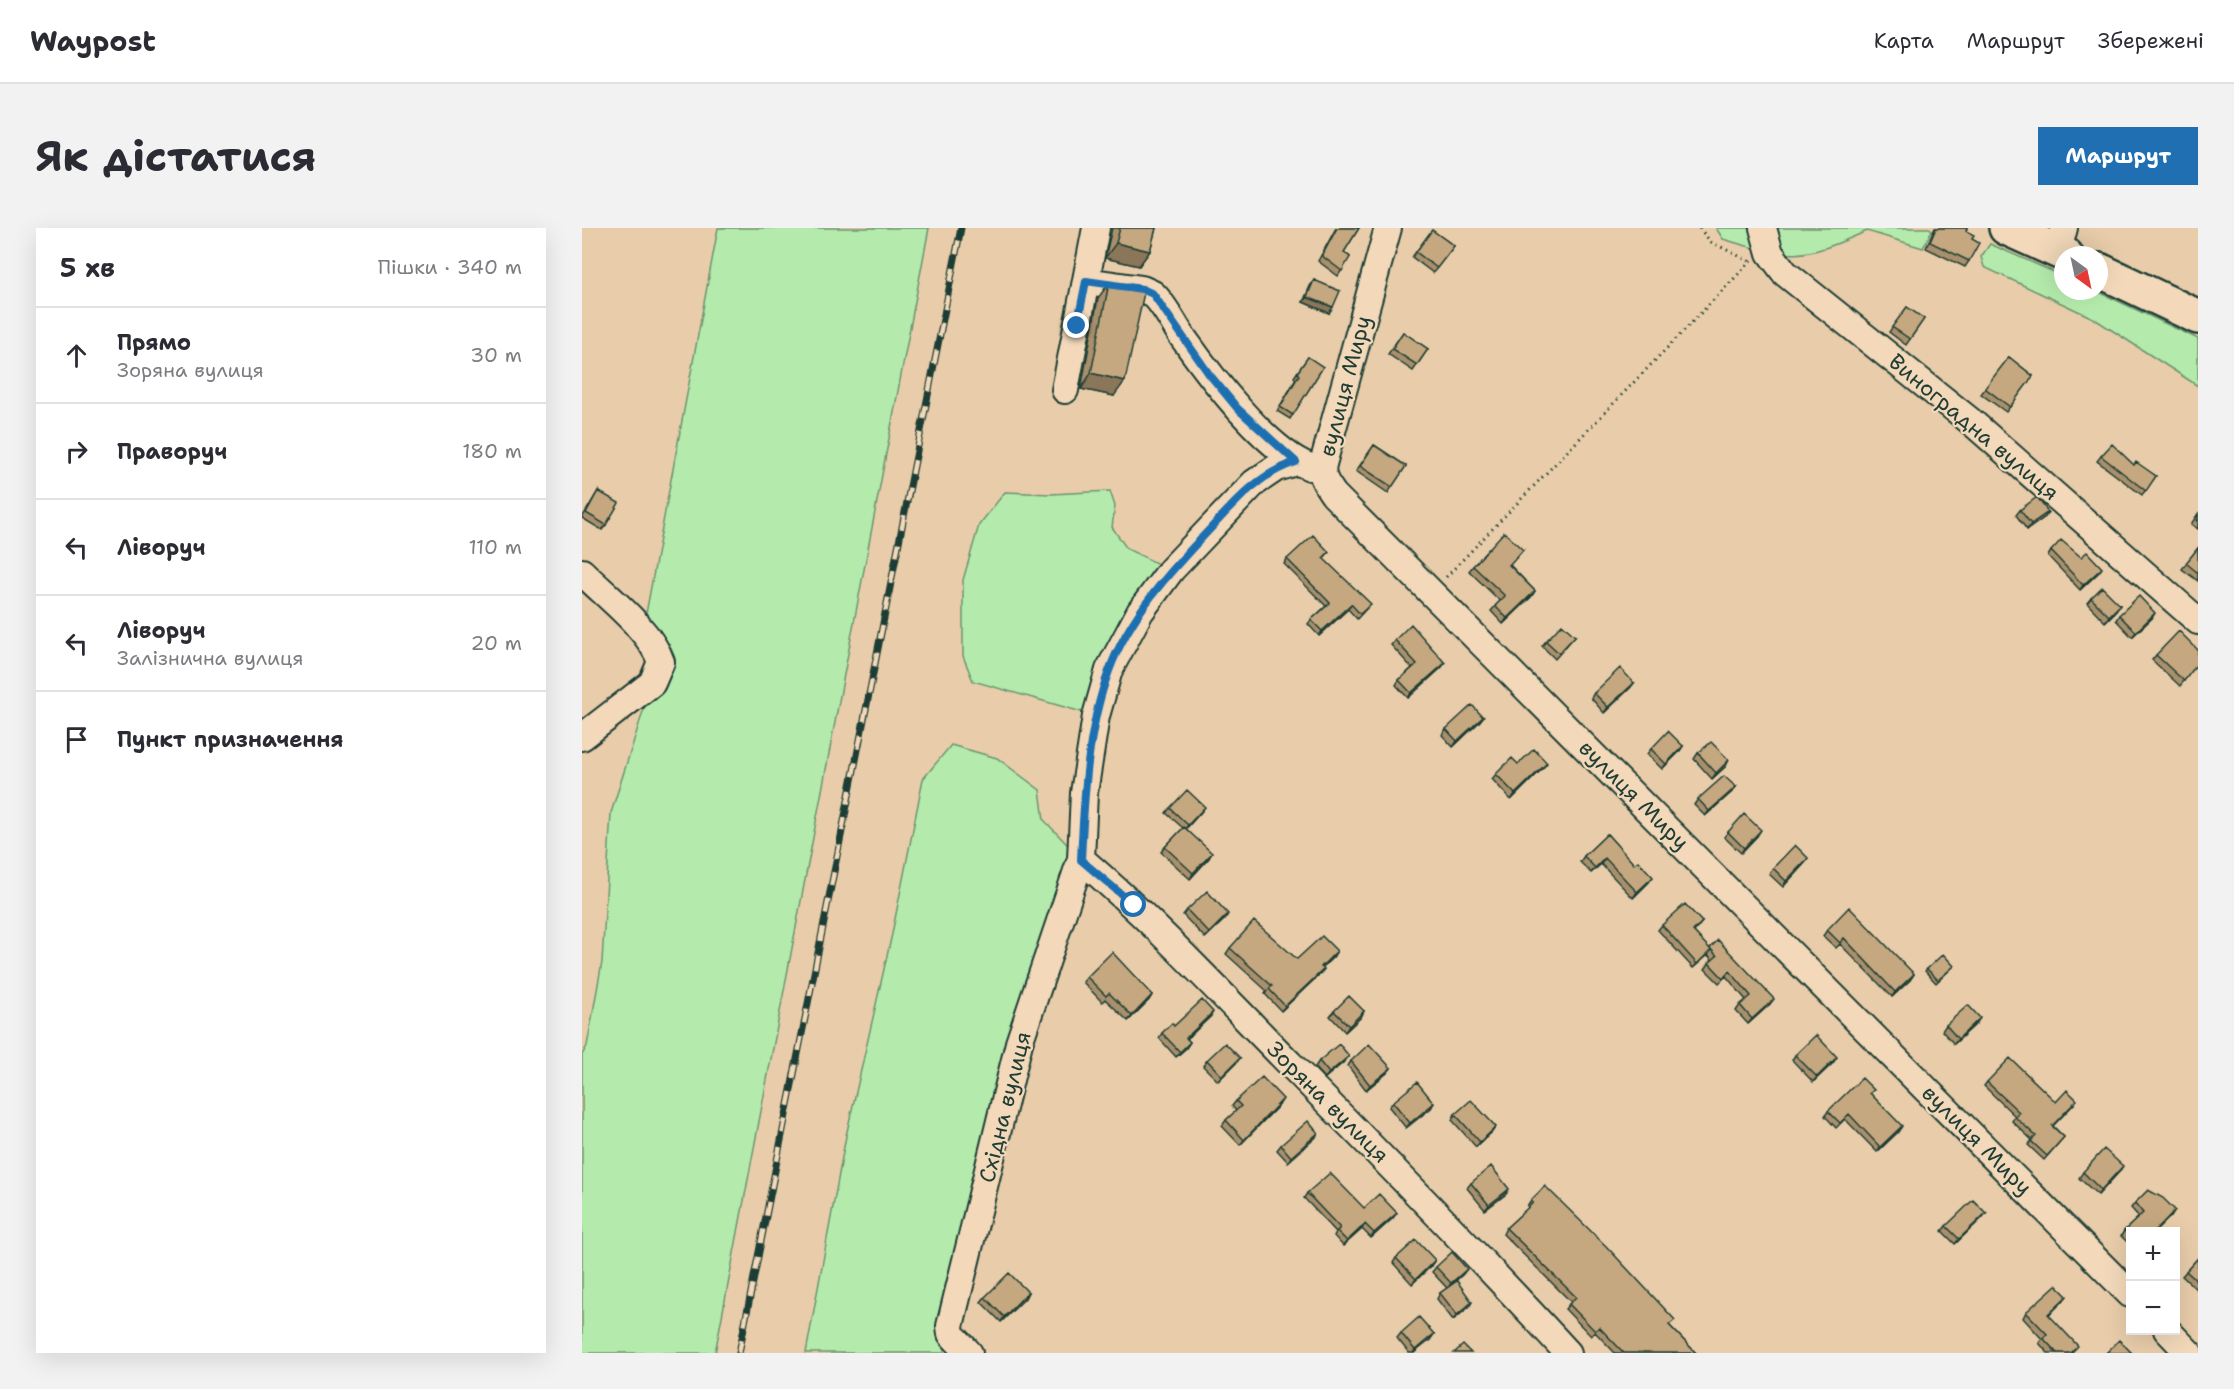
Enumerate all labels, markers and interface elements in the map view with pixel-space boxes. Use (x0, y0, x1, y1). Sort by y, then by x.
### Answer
text: Waypost (30, 22, 156, 60)
text: Карта (1874, 27, 1934, 55)
text: Маршрут (1967, 27, 2065, 55)
text: Збережені (2098, 27, 2204, 55)
button: Маршрут (2038, 127, 2198, 185)
text: Як дістатися (36, 128, 316, 184)
north arrow (2054, 246, 2108, 300)
text: 5 хв (60, 250, 115, 285)
text: Пішки · 340 m (378, 254, 522, 280)
route end (1063, 312, 1089, 338)
street label: вулиця Миру (1312, 312, 1378, 460)
text: Прямо (117, 328, 191, 357)
icon: ahead (60, 339, 93, 372)
text: 30 m (470, 342, 522, 368)
street label: Виноградна вулиця (1883, 347, 2065, 507)
text: Зоряна вулиця (117, 357, 264, 383)
icon: right (60, 435, 93, 468)
text: Праворуч (117, 437, 227, 466)
text: 180 m (462, 438, 522, 464)
icon: left (60, 531, 93, 564)
text: Ліворуч (117, 533, 205, 562)
text: 110 m (468, 534, 522, 560)
text: Ліворуч (117, 616, 205, 645)
icon: left (60, 627, 93, 660)
text: 20 m (471, 630, 522, 656)
text: Залізнична вулиця (117, 645, 303, 671)
icon: arrive (60, 723, 93, 756)
text: Пункт призначення (117, 725, 344, 754)
street label: вулиця Миру (1573, 734, 1695, 856)
route start (1120, 891, 1146, 917)
street label: Східна вулиця (972, 1028, 1038, 1186)
street label: Зоряна вулиця (1261, 1035, 1395, 1169)
street label: вулиця Миру (1916, 1079, 2038, 1201)
map controls (2126, 1227, 2180, 1335)
button: + (2126, 1227, 2180, 1281)
button: − (2126, 1281, 2180, 1335)

